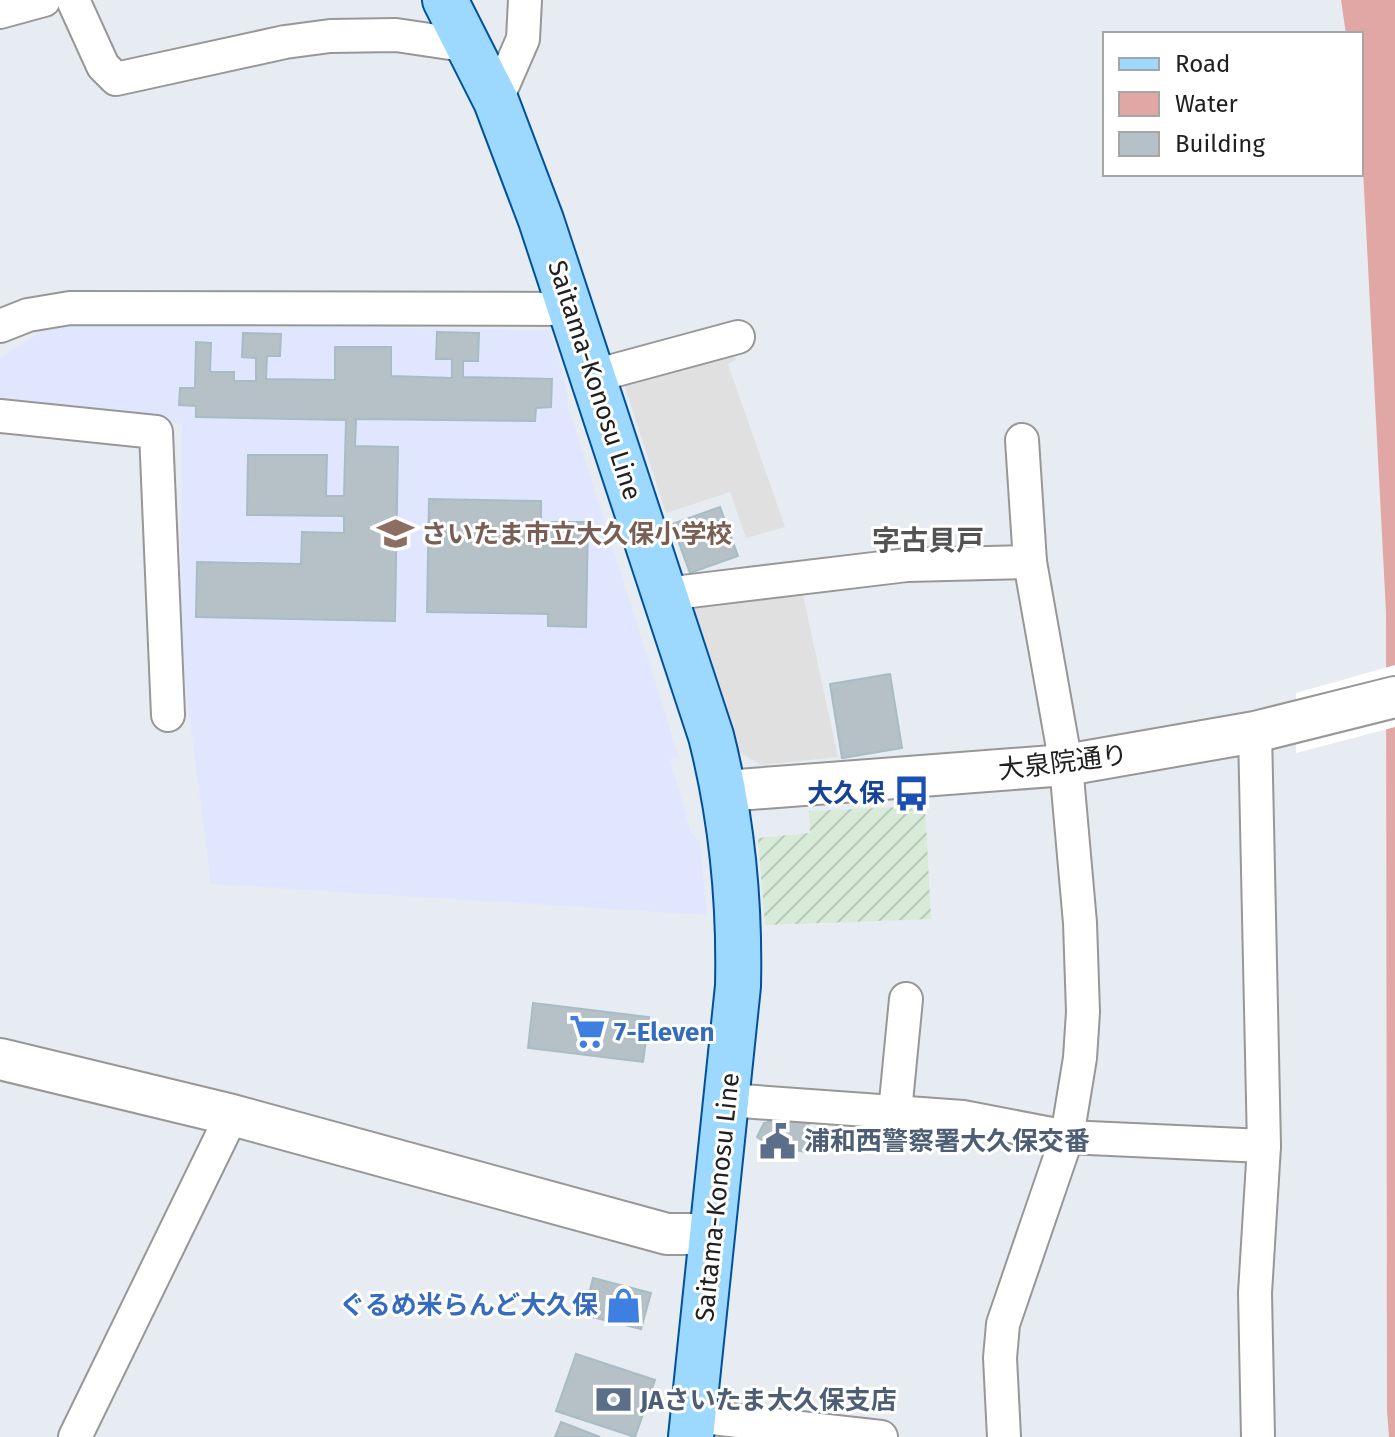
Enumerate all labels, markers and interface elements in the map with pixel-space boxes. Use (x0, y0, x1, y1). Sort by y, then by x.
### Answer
legend (1103, 32, 1363, 176)
text: Road (1175, 50, 1230, 78)
text: Water (1175, 90, 1239, 118)
text: Building (1175, 130, 1265, 158)
street label: Saitama-Konosu Line (541, 256, 648, 504)
school or university icon: さいたま市立大久保小学校 (376, 515, 414, 553)
place label: さいたま市立大久保小学校 (421, 519, 732, 550)
district label: 字古貝戸 (872, 524, 984, 557)
street label: 大泉院通り (997, 739, 1129, 786)
bus stop icon: 大久保 (892, 774, 930, 812)
place label: 大久保 (807, 778, 885, 809)
supermarket icon: 7-Eleven (569, 1013, 607, 1051)
place label: 7-Eleven (614, 1017, 714, 1048)
street label: Saitama-Konosu Line (689, 1071, 746, 1323)
public building icon: 浦和西警察署大久保交番 (759, 1122, 797, 1160)
place label: 浦和西警察署大久保交番 (804, 1126, 1090, 1157)
shop icon: ぐるめ米らんど大久保 (605, 1286, 643, 1324)
place label: ぐるめ米らんど大久保 (339, 1290, 598, 1321)
bank icon: JAさいたま大久保支店 (595, 1381, 633, 1419)
place label: JAさいたま大久保支店 (639, 1385, 897, 1416)

